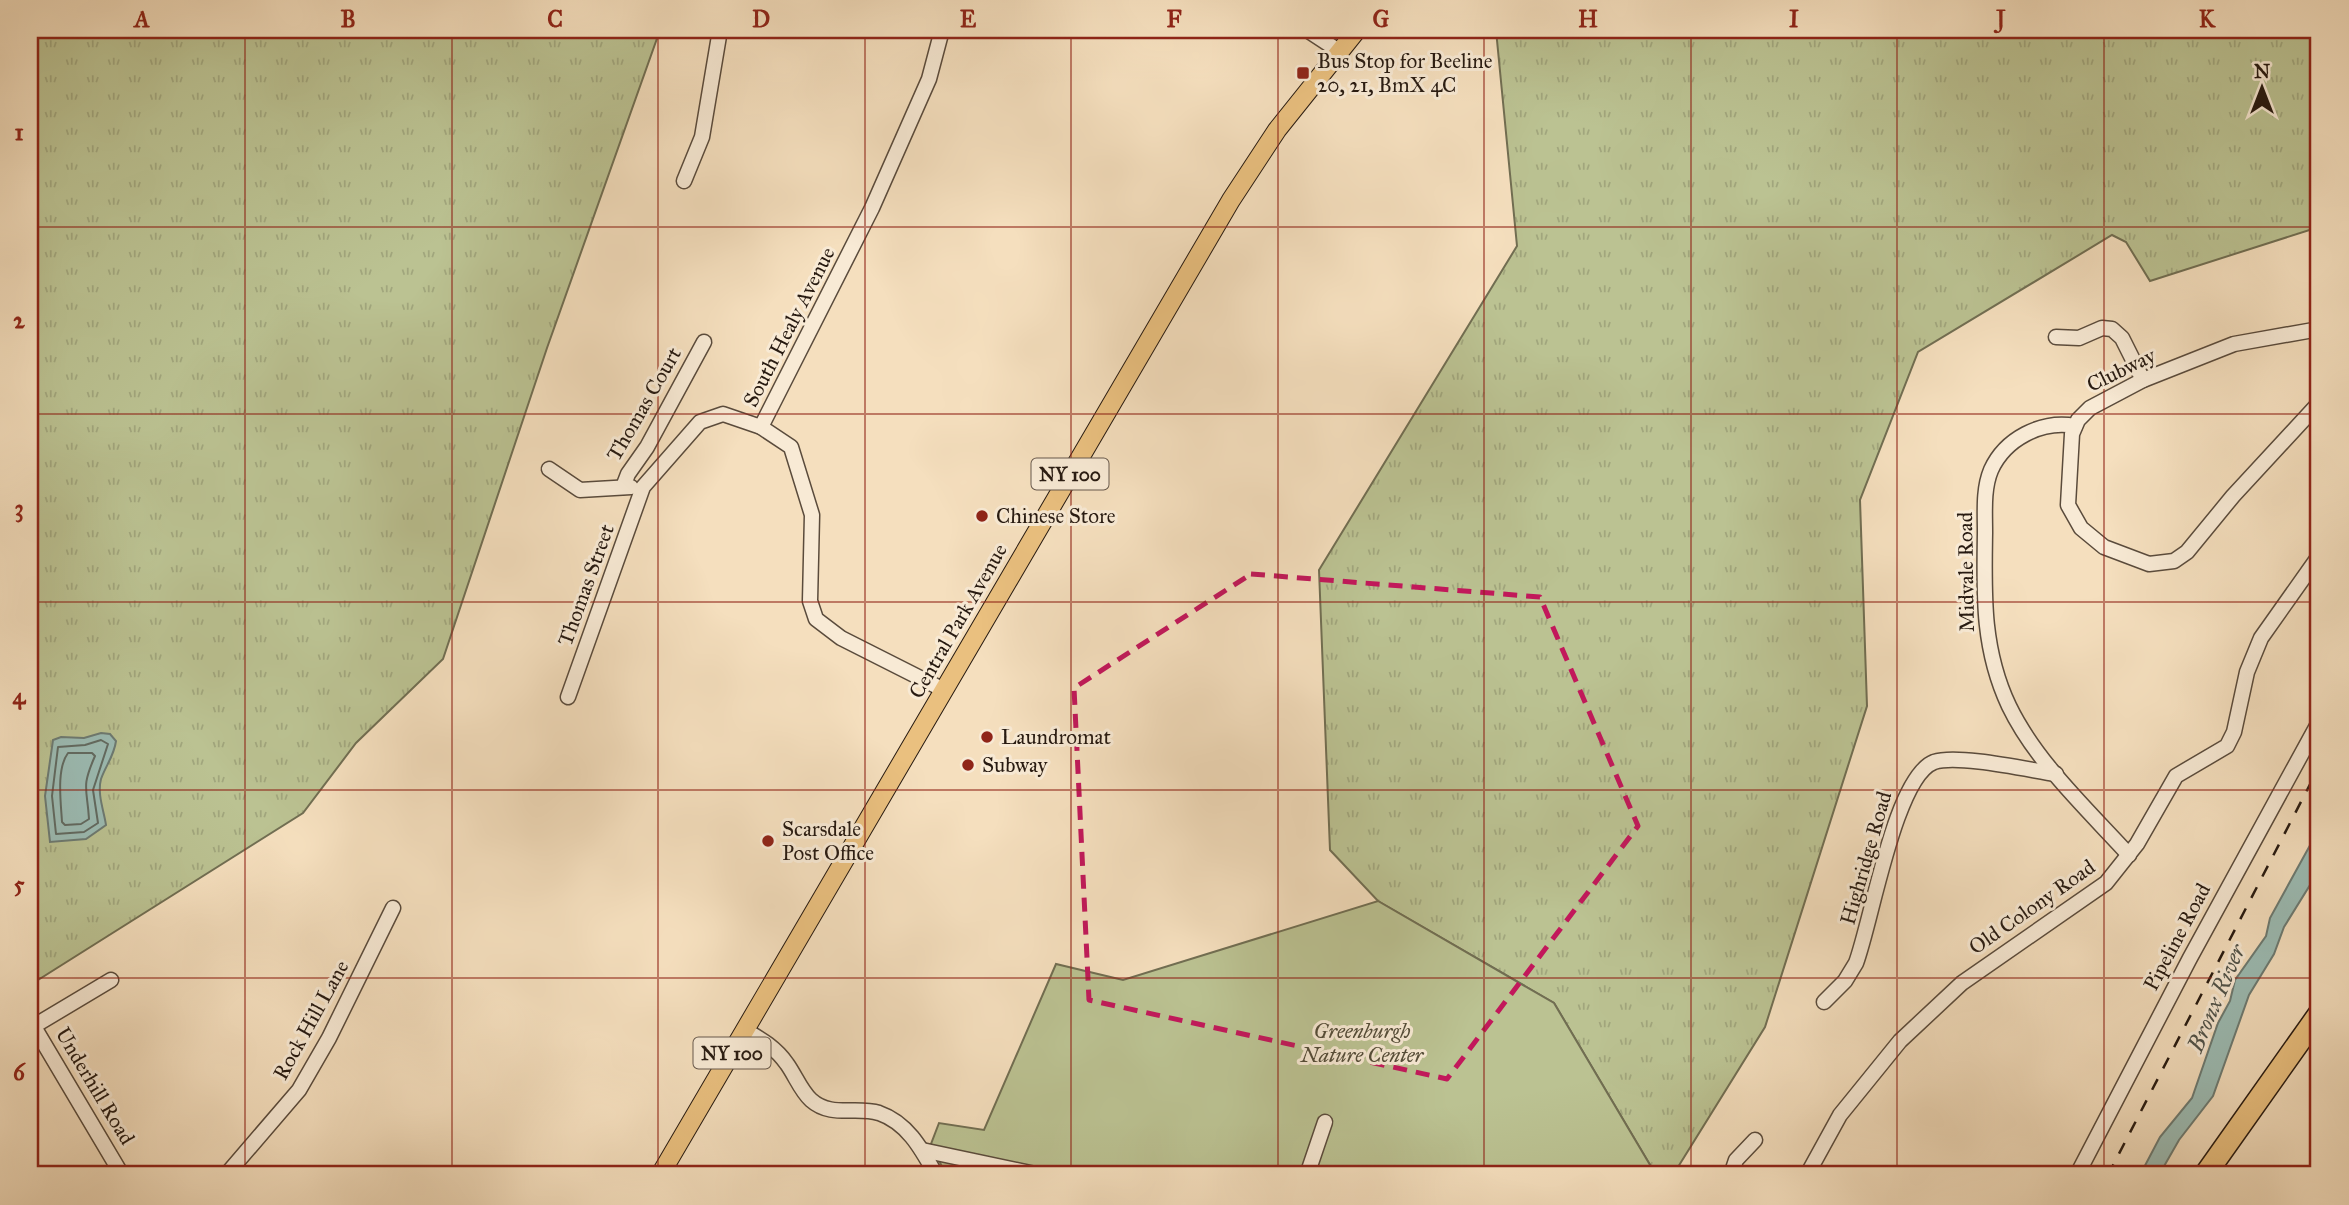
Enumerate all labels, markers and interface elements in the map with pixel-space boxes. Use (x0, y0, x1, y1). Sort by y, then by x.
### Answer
text: A (132, 5, 150, 33)
text: B (340, 5, 356, 33)
text: C (547, 5, 563, 33)
text: D (752, 5, 770, 33)
text: E (960, 5, 977, 33)
text: F (1166, 5, 1182, 33)
text: G (1373, 5, 1390, 33)
text: H (1578, 5, 1598, 33)
text: I (1789, 5, 1799, 33)
text: J (1993, 5, 2006, 34)
text: K (2199, 5, 2217, 33)
place label: Bus Stop for Beeline 20, 21, BmX 4C (1317, 48, 1493, 98)
north arrow (2226, 52, 2296, 122)
text: N (2254, 60, 2270, 83)
marker: Bus Stop for Beeline 20, 21, BmX 4C (1295, 65, 1311, 81)
text: 1 (14, 118, 24, 146)
street label: South Healy Avenue (737, 242, 841, 411)
text: 2 (13, 306, 25, 334)
street label: Thomas Court (601, 342, 687, 465)
street label: Clubway (2082, 342, 2161, 398)
road number: NY 100 (1032, 458, 1108, 489)
text: 3 (14, 494, 24, 523)
place label: Chinese Store (996, 503, 1116, 529)
marker: Chinese Store (974, 508, 990, 524)
street label: Midvale Road (1952, 511, 1980, 632)
street label: Thomas Street (552, 520, 620, 649)
street label: Central Park Avenue (903, 539, 1013, 703)
text: 4 (13, 682, 27, 710)
place label: Laundromat (1001, 724, 1111, 750)
marker: Laundromat (979, 729, 995, 745)
place label: Subway (982, 752, 1049, 778)
marker: Subway (960, 757, 976, 773)
street label: Highridge Road (1835, 788, 1898, 928)
place label: Scarsdale Post Office (782, 816, 874, 866)
marker: Scarsdale Post Office (760, 833, 776, 849)
street label: Old Colony Road (1964, 854, 2100, 960)
text: 5 (14, 870, 25, 898)
street label: Pipeline Road (2138, 878, 2216, 995)
water label: Bronx River (2180, 939, 2252, 1057)
street label: Rock Hill Lane (267, 955, 355, 1084)
park label: Greenburgh Nature Center (1300, 1018, 1425, 1068)
street label: Underhill Road (50, 1023, 141, 1150)
road number: NY 100 (694, 1037, 770, 1068)
text: 6 (13, 1058, 26, 1086)

